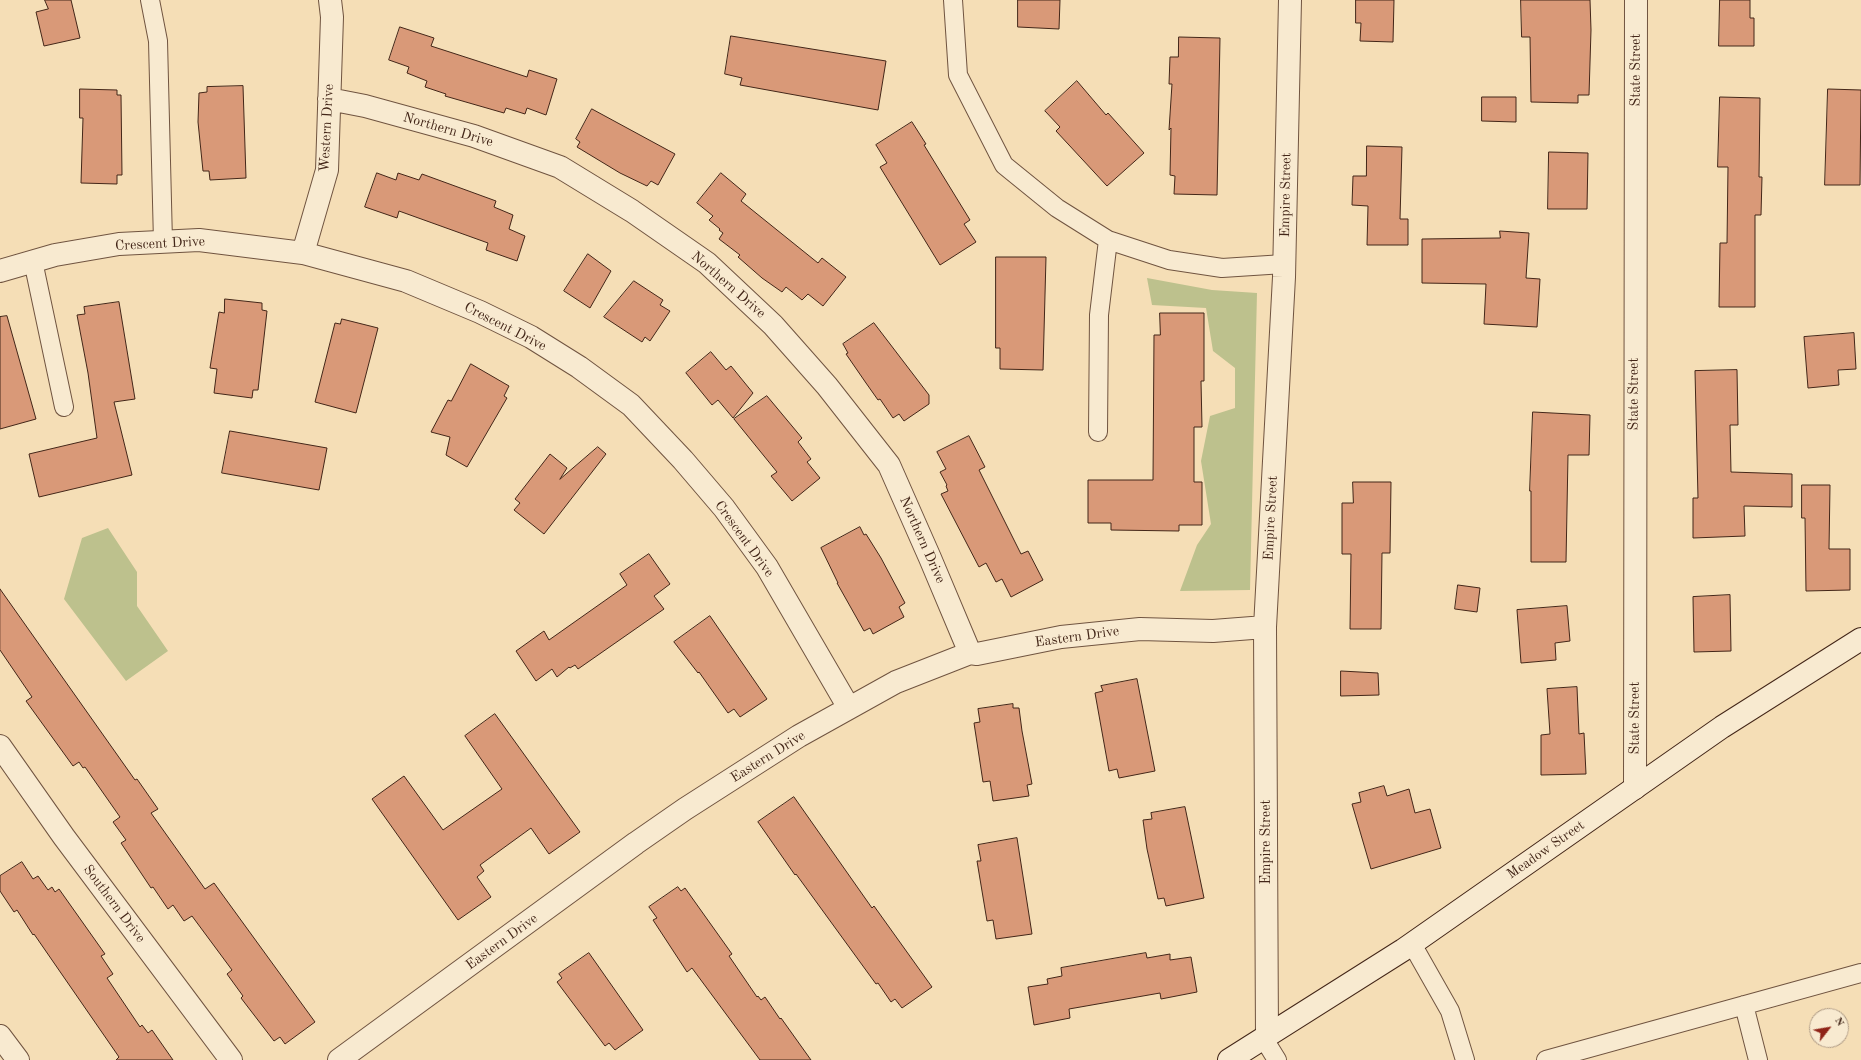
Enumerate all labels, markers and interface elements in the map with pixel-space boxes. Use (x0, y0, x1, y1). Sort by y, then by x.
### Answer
street label: State Street (1628, 34, 1644, 106)
street label: Western Drive (316, 83, 338, 173)
street label: Northern Drive (401, 109, 495, 151)
street label: Empire Street (1277, 152, 1295, 238)
street label: Crescent Drive (115, 233, 205, 255)
street label: Northern Drive (687, 248, 769, 322)
street label: Crescent Drive (461, 299, 549, 355)
street label: State Street (1626, 358, 1642, 430)
street label: Empire Street (1260, 475, 1282, 561)
street label: Northern Drive (895, 494, 949, 586)
street label: Crescent Drive (711, 498, 777, 580)
street label: Eastern Drive (1034, 623, 1120, 651)
street label: State Street (1627, 682, 1643, 754)
street label: Eastern Drive (728, 727, 808, 787)
street label: Empire Street (1258, 799, 1274, 885)
street label: Meadow Street (1504, 817, 1588, 883)
street label: Southern Drive (79, 862, 149, 946)
street label: Eastern Drive (463, 910, 541, 974)
north arrow (1809, 1008, 1849, 1048)
text: N (1832, 1016, 1846, 1029)

